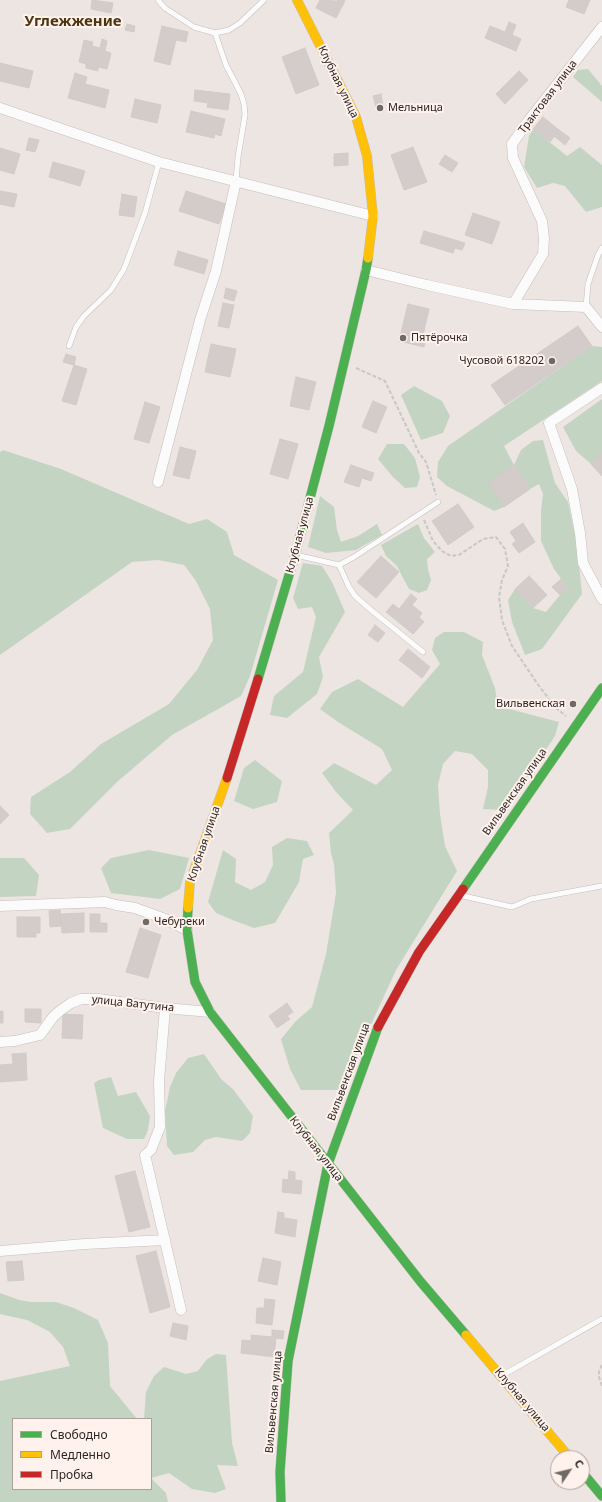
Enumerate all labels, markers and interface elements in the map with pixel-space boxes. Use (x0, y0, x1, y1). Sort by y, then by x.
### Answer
district label: Углежжение (24, 13, 122, 31)
street label: Клубная улица (315, 44, 361, 120)
street label: Трактовая улица (516, 58, 580, 136)
place label: Мельница (388, 101, 443, 115)
marker: Мельница (375, 103, 385, 113)
place label: Пятёрочка (411, 331, 468, 345)
marker: Пятёрочка (398, 333, 408, 343)
place label: Чусовой 618202 (459, 354, 544, 368)
marker: Чусовой 618202 (547, 356, 557, 366)
street label: Клубная улица (283, 495, 317, 575)
place label: Вильвенская (496, 697, 565, 711)
marker: Вильвенская (568, 699, 578, 709)
street label: Вильвенская улица (480, 746, 550, 838)
street label: Клубная улица (185, 805, 223, 883)
place label: Чебуреки (154, 915, 205, 929)
marker: Чебуреки (141, 917, 151, 927)
street label: улица Ватутина (91, 993, 175, 1015)
street label: Вильвенская улица (325, 1021, 373, 1123)
street label: Клубная улица (287, 1114, 345, 1184)
street label: Вильвенская улица (263, 1350, 285, 1454)
street label: Клубная улица (492, 1366, 552, 1434)
legend (12, 1418, 152, 1490)
text: Свободно (50, 1426, 108, 1443)
text: Медленно (50, 1446, 110, 1463)
north arrow (550, 1450, 590, 1490)
text: С (571, 1456, 588, 1471)
text: Пробка (50, 1466, 93, 1483)

